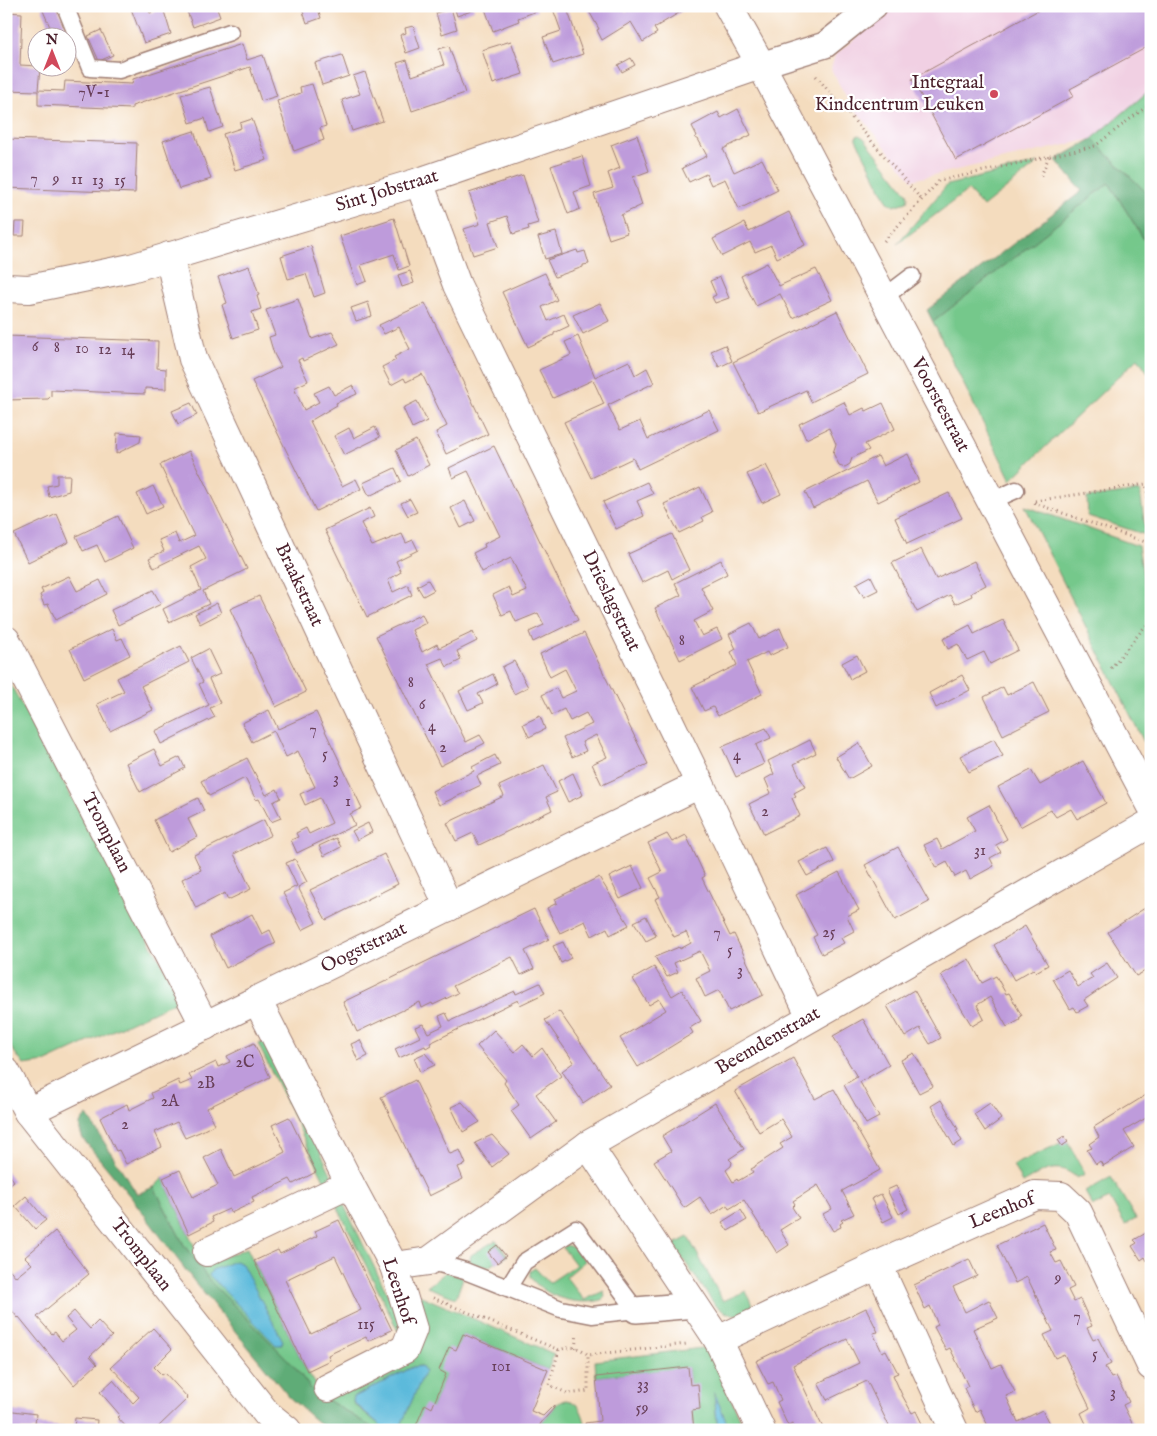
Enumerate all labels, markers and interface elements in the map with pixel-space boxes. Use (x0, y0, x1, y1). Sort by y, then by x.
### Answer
north arrow (28, 28, 78, 78)
text: N (45, 31, 58, 49)
place label: Integraal Kindcentrum Leuken (815, 71, 985, 117)
house number: 7V-1 (78, 83, 110, 103)
marker: Integraal Kindcentrum Leuken (988, 88, 1000, 100)
street label: Sint Jobstraat (333, 164, 442, 218)
house number: 7 (30, 169, 38, 189)
house number: 9 (52, 170, 60, 190)
house number: 11 (71, 170, 83, 190)
house number: 13 (92, 171, 104, 191)
house number: 15 (114, 171, 126, 191)
house number: 6 (32, 337, 39, 357)
house number: 8 (54, 338, 60, 358)
house number: 10 (75, 339, 89, 359)
house number: 12 (98, 340, 112, 360)
house number: 14 (121, 341, 135, 361)
street label: Voorstestraat (905, 353, 975, 457)
street label: Braakstraat (269, 539, 329, 631)
street label: Drieslagstraat (576, 547, 646, 656)
house number: 8 (679, 631, 685, 651)
house number: 8 (408, 673, 414, 693)
house number: 6 (419, 695, 426, 715)
house number: 4 (428, 717, 436, 737)
house number: 7 (309, 720, 317, 740)
house number: 2 (439, 738, 447, 758)
house number: 5 (322, 745, 328, 765)
house number: 4 (733, 746, 741, 766)
house number: 3 (333, 769, 339, 789)
street label: Tromplaan (76, 789, 136, 877)
house number: 1 (345, 792, 351, 812)
house number: 2 (761, 802, 769, 822)
house number: 31 (974, 841, 986, 861)
street label: Oogststraat (317, 917, 411, 979)
house number: 7 (713, 923, 721, 943)
house number: 25 (822, 923, 836, 943)
house number: 5 (727, 941, 733, 961)
house number: 3 (737, 961, 743, 981)
street label: Beemdenstraat (711, 1001, 825, 1081)
house number: 2C (236, 1053, 254, 1073)
house number: 2B (197, 1074, 215, 1094)
house number: 2A (161, 1092, 180, 1112)
house number: 2 (121, 1115, 129, 1135)
street label: Leenhof (966, 1186, 1041, 1235)
street label: Tromplaan (105, 1214, 177, 1296)
street label: Leenhof (376, 1255, 421, 1330)
house number: 9 (1054, 1269, 1062, 1289)
house number: 7 (1073, 1307, 1081, 1327)
house number: 115 (357, 1315, 375, 1335)
house number: 5 (1092, 1345, 1098, 1365)
house number: 101 (491, 1357, 511, 1377)
house number: 33 (637, 1375, 649, 1395)
house number: 3 (1110, 1383, 1116, 1403)
house number: 59 (636, 1399, 648, 1419)

